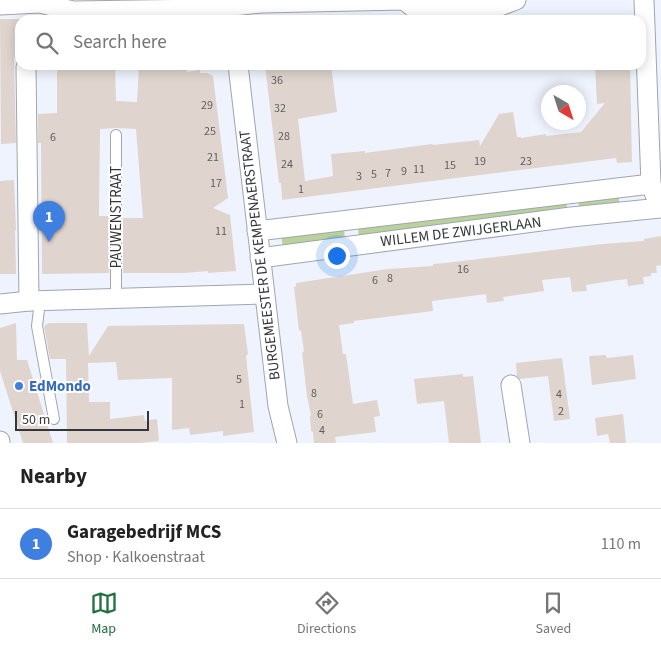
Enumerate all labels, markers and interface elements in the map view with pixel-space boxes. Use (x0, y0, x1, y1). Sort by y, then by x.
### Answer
search box (15, 15, 646, 70)
icon: search (33, 29, 61, 57)
text: Search here (73, 29, 167, 56)
house number: 36 (271, 72, 283, 89)
north arrow (541, 85, 586, 130)
house number: 29 (201, 97, 213, 114)
house number: 32 (274, 100, 286, 117)
house number: 25 (204, 123, 216, 140)
house number: 28 (278, 128, 290, 145)
house number: 6 (50, 129, 56, 146)
street label: BURGEMEESTER DE KEMPENAERSTRAAT (234, 129, 286, 381)
house number: 21 (207, 149, 219, 166)
house number: 19 (474, 153, 486, 170)
house number: 23 (520, 153, 532, 170)
house number: 24 (281, 156, 293, 173)
house number: 15 (444, 157, 456, 174)
house number: 11 (413, 161, 425, 178)
house number: 9 (401, 163, 407, 180)
house number: 7 (385, 165, 391, 182)
street label: PAUWENSTRAAT (106, 166, 127, 268)
house number: 5 (371, 166, 377, 183)
house number: 3 (356, 168, 362, 185)
house number: 17 (210, 175, 222, 192)
house number: 1 (298, 181, 304, 198)
pin: 1 (33, 201, 65, 242)
street label: WILLEM DE ZWIJGERLAAN (379, 212, 543, 252)
house number: 11 (215, 223, 227, 240)
your location (324, 243, 350, 269)
house number: 16 (457, 261, 469, 278)
house number: 8 (387, 270, 393, 287)
house number: 6 (372, 272, 378, 289)
house number: 5 (236, 371, 242, 388)
place label: EdMondo (29, 376, 91, 397)
marker: EdMondo (13, 380, 25, 392)
house number: 8 (311, 385, 317, 402)
house number: 4 (556, 386, 562, 403)
house number: 1 (239, 396, 245, 413)
house number: 2 (558, 403, 564, 420)
house number: 6 (317, 406, 323, 423)
scale bar (15, 408, 149, 431)
text: 50 m (22, 410, 50, 430)
house number: 4 (319, 422, 325, 439)
text: Nearby (20, 461, 87, 491)
text: Garagebedrijf MCS (67, 519, 221, 546)
text: 1 (32, 533, 40, 555)
text: 110 m (601, 533, 641, 555)
text: Shop · Kalkoenstraat (67, 546, 205, 568)
tab: Map (90, 589, 118, 639)
tab: Directions (297, 589, 356, 639)
tab: Saved (536, 589, 571, 639)

